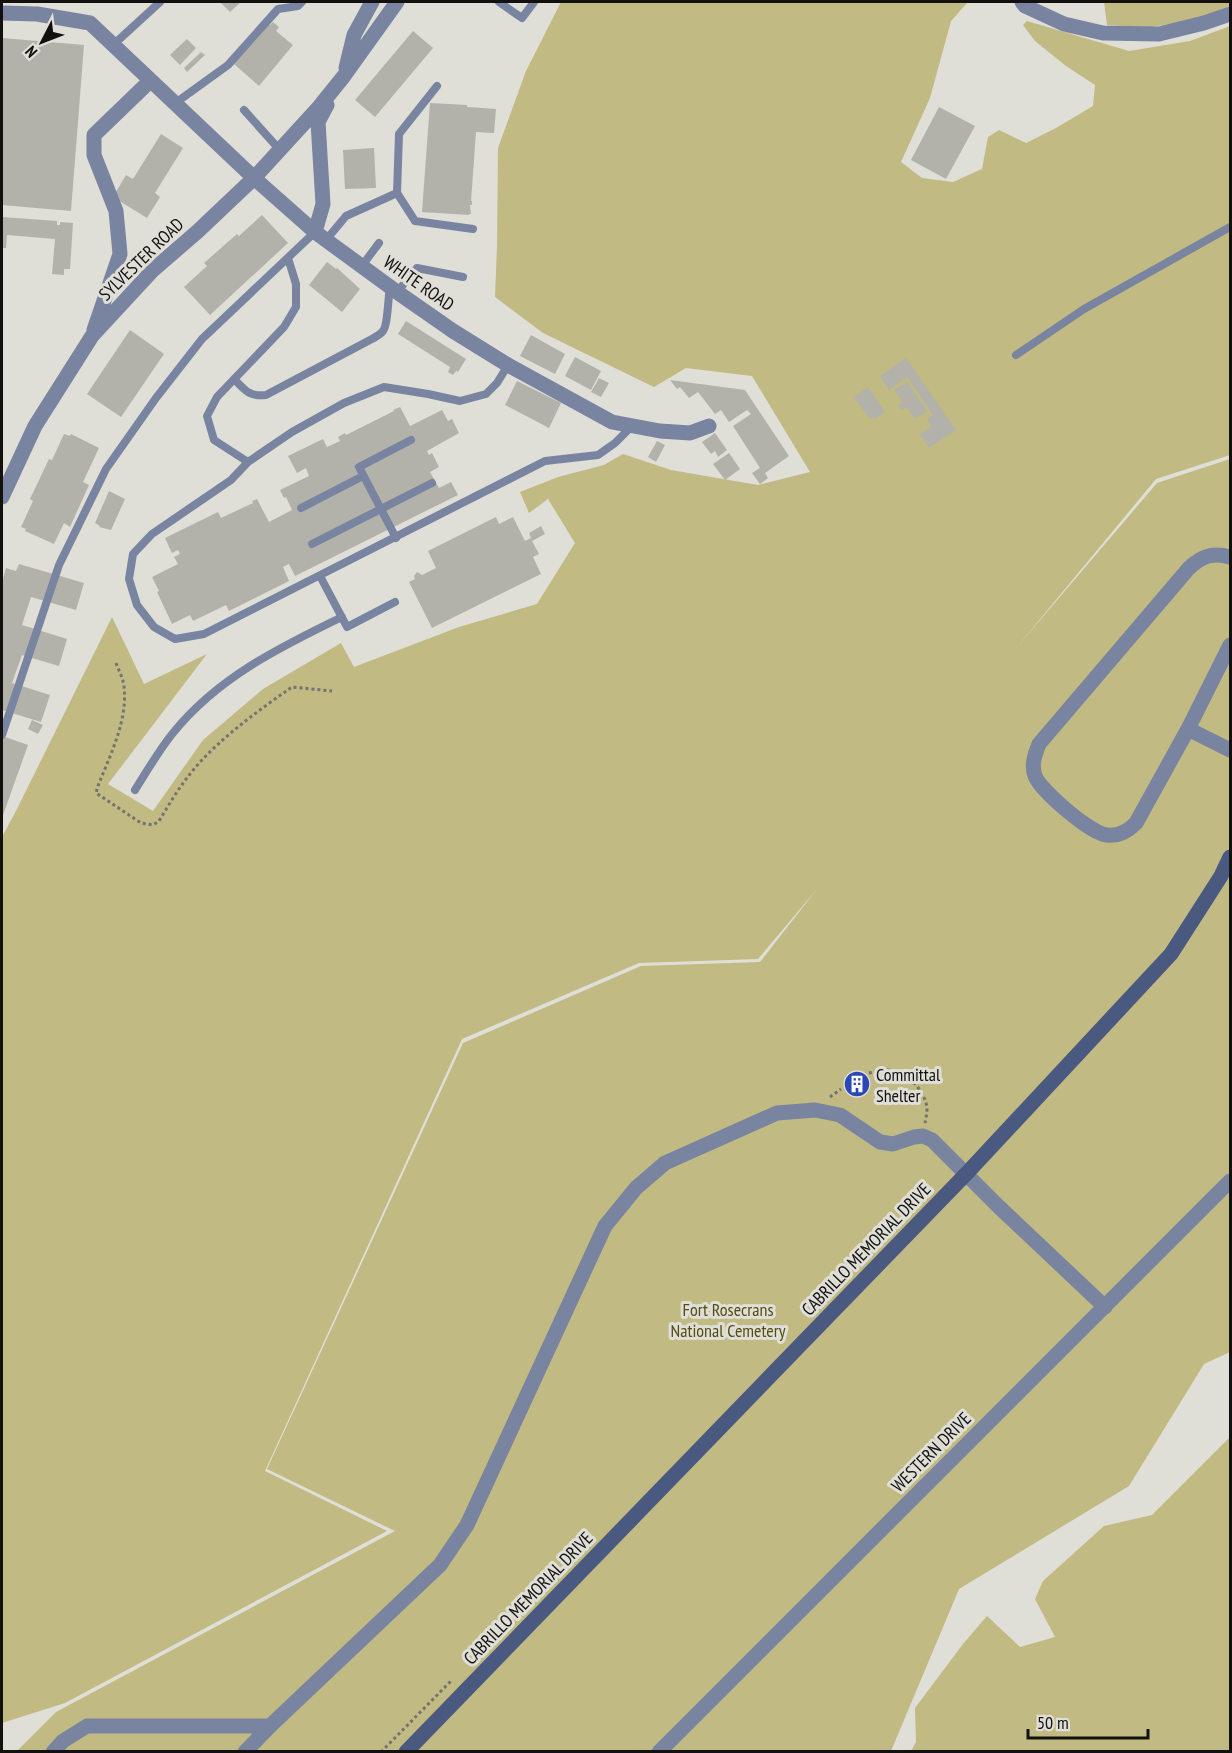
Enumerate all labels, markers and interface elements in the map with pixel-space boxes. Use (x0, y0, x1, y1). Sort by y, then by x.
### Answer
north arrow (12, 12, 72, 72)
text: N (21, 42, 41, 62)
street label: SYLVESTER ROAD (94, 213, 188, 305)
street label: WHITE ROAD (379, 250, 459, 316)
place label: Committal Shelter (876, 1063, 941, 1107)
building icon: Committal Shelter (842, 1069, 872, 1099)
street label: CABRILLO MEMORIAL DRIVE (797, 1178, 935, 1320)
park label: Fort Rosecrans National Cemetery (671, 1298, 786, 1342)
street label: WESTERN DRIVE (886, 1407, 976, 1497)
street label: CABRILLO MEMORIAL DRIVE (459, 1527, 597, 1669)
scale bar (1028, 1702, 1148, 1740)
text: 50 m (1037, 1711, 1069, 1734)

